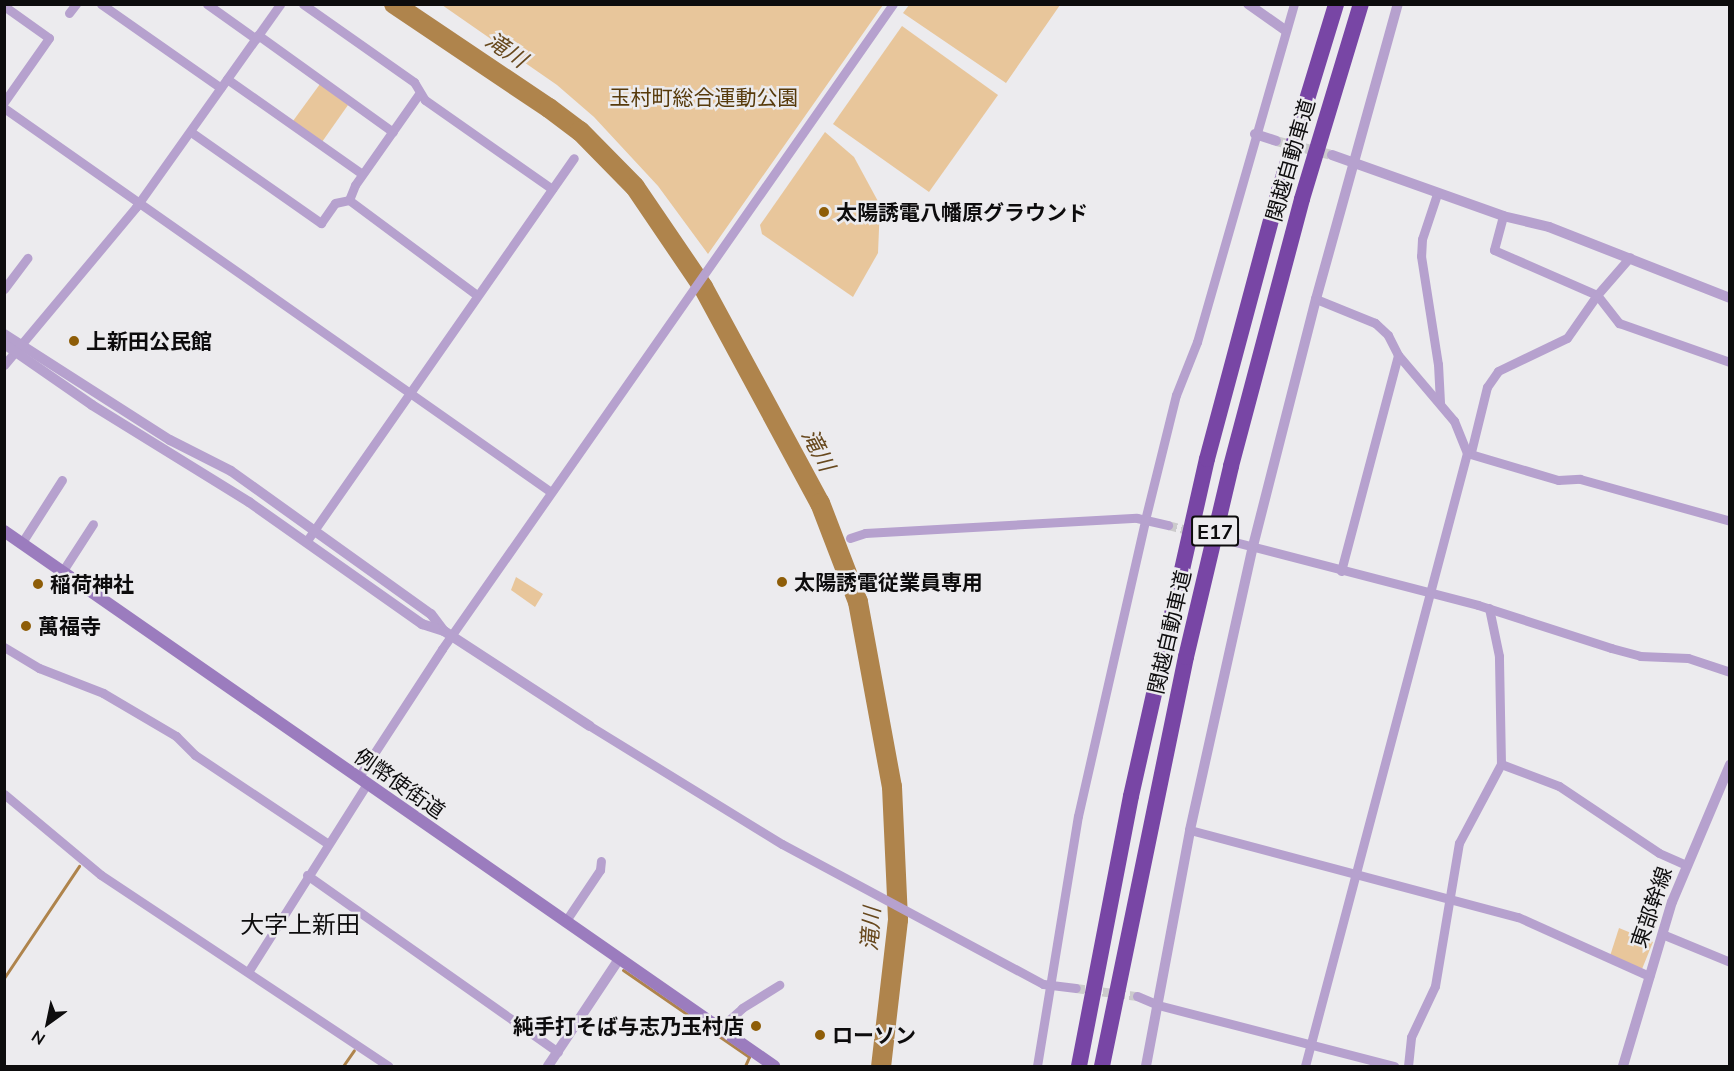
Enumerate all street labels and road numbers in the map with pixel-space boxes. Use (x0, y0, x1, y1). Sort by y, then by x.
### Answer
street label: 関越自動車道 (1261, 96, 1319, 224)
road number: E17 (1191, 514, 1239, 548)
street label: 関越自動車道 (1143, 568, 1195, 696)
street label: 例幣使街道 (350, 743, 450, 823)
street label: 東部幹線 (1625, 863, 1677, 951)

